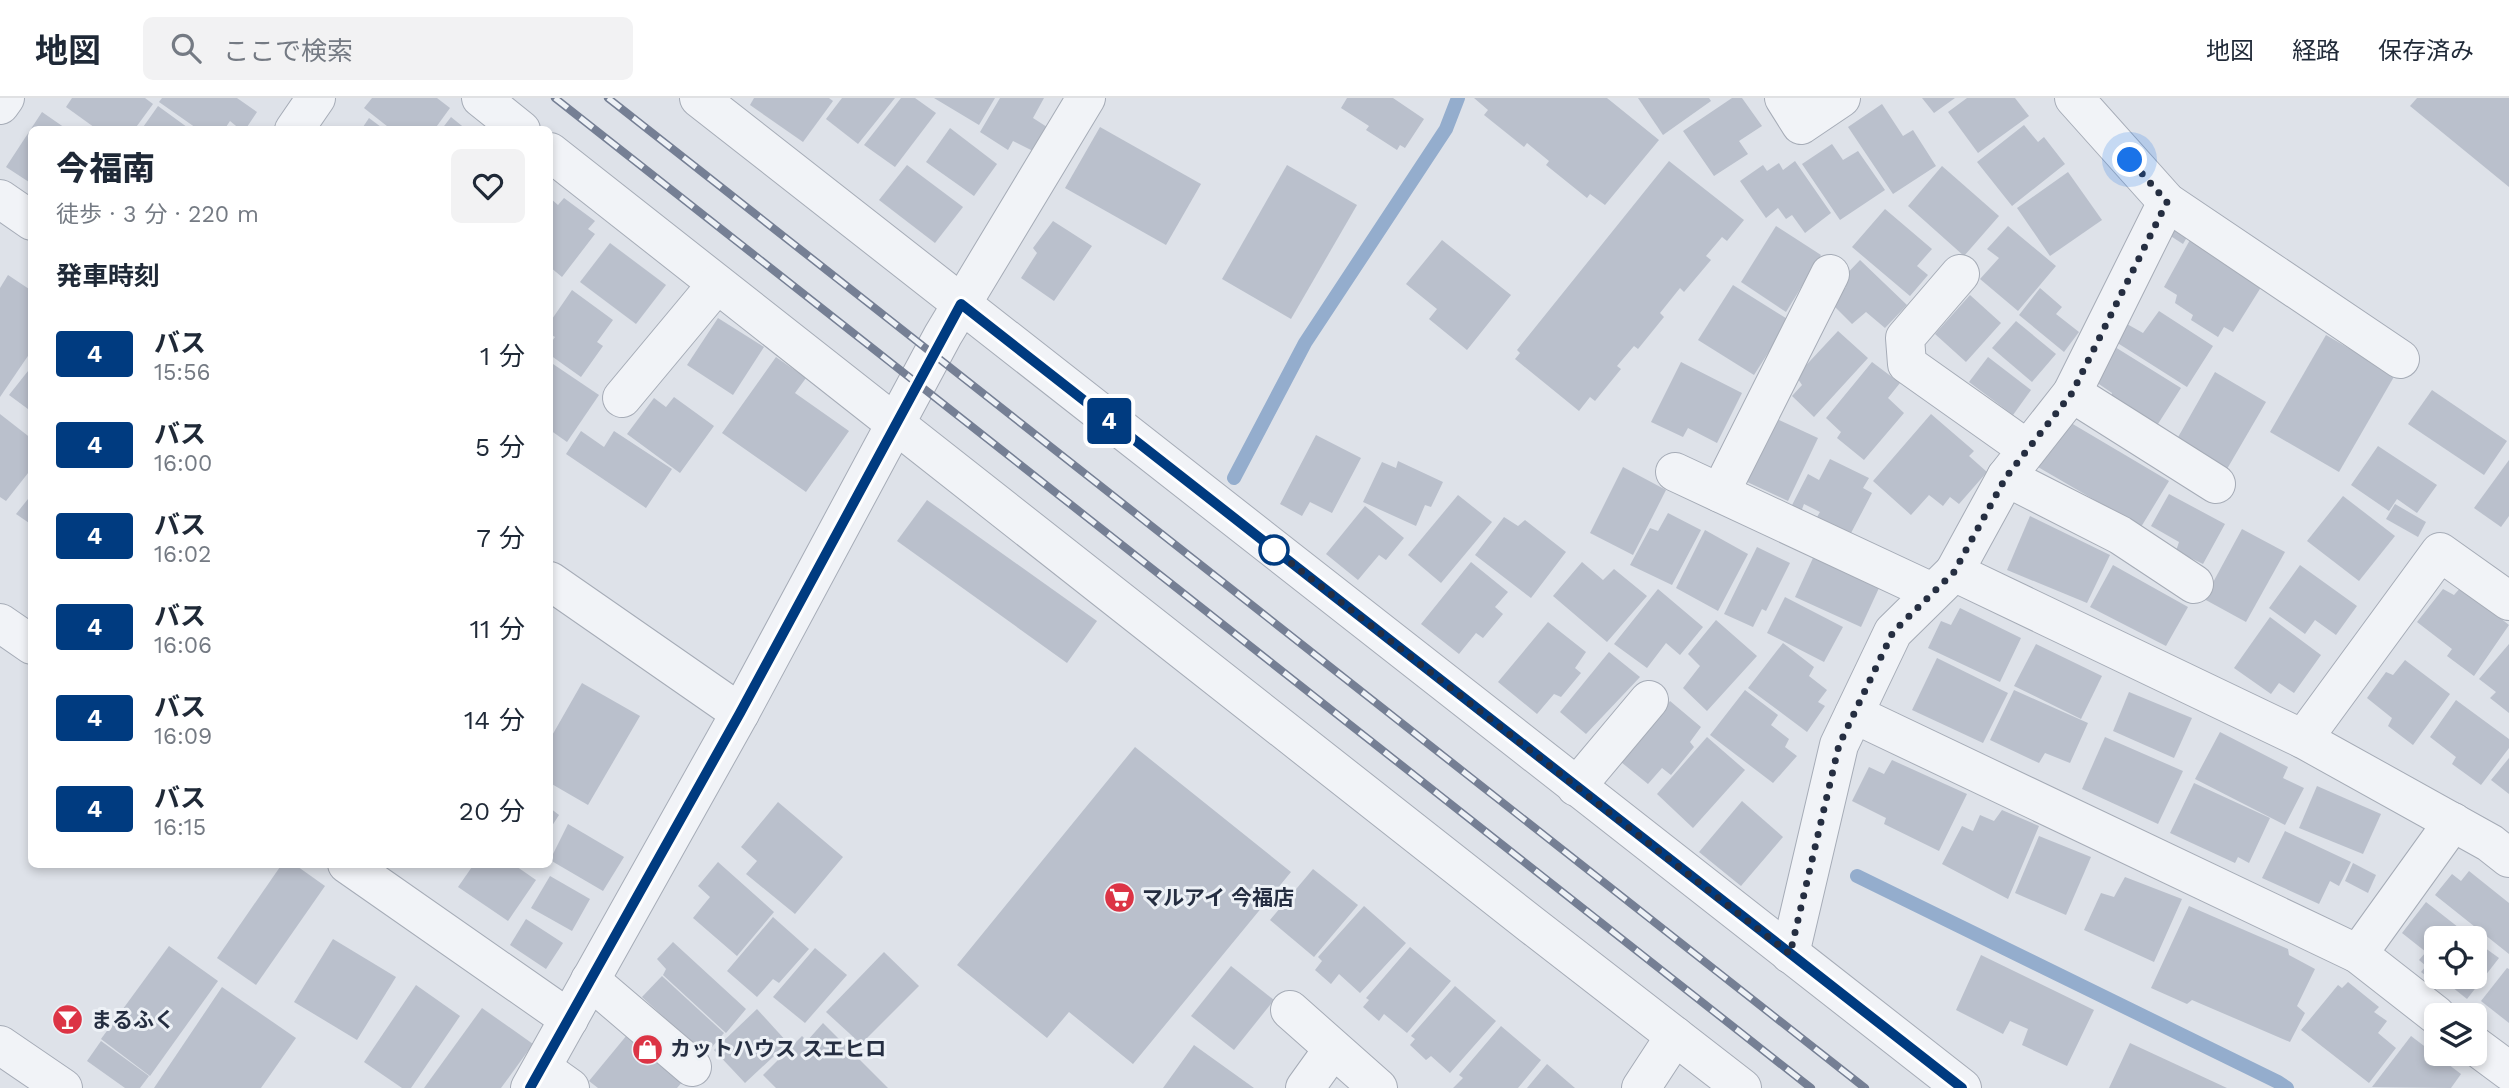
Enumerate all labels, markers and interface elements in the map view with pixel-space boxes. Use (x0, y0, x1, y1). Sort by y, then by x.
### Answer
search box (143, 17, 633, 80)
icon: search (167, 29, 205, 67)
text: 地図 (35, 31, 101, 70)
text: ここで検索 (223, 36, 353, 66)
text: 地図 (2206, 37, 2254, 65)
text: 経路 (2292, 37, 2340, 65)
text: 保存済み (2378, 37, 2474, 65)
your location (2112, 142, 2147, 177)
text: 今福南 (56, 149, 155, 188)
button: heart (451, 149, 525, 223)
text: 徒歩 · 3 分 · 220 m (56, 201, 259, 228)
text: 発車時刻 (56, 261, 160, 291)
text: バス (154, 328, 206, 358)
text: 4 (87, 340, 102, 368)
text: 1 分 (480, 341, 525, 371)
text: 15:56 (154, 359, 211, 386)
line badge: 4 (1086, 398, 1132, 444)
text: 4 (1101, 407, 1117, 435)
text: バス (154, 419, 206, 449)
text: 4 (87, 431, 102, 459)
text: 5 分 (475, 432, 525, 462)
text: 16:00 (154, 450, 212, 477)
text: バス (154, 510, 206, 540)
text: 4 (87, 522, 102, 550)
text: 7 分 (476, 523, 525, 553)
unlabelled marker (1259, 535, 1289, 565)
text: 16:02 (154, 541, 211, 568)
text: バス (154, 601, 206, 631)
text: 4 (87, 613, 102, 641)
text: 11 分 (470, 614, 525, 644)
text: 16:06 (154, 632, 212, 659)
text: バス (154, 692, 206, 722)
text: 4 (87, 704, 102, 732)
text: 14 分 (464, 705, 525, 735)
text: 16:09 (154, 723, 212, 750)
text: バス (154, 783, 206, 813)
text: 4 (87, 795, 102, 823)
text: 20 分 (459, 796, 525, 826)
text: 16:15 (154, 814, 206, 841)
supermarket icon: マルアイ 今福店 (1102, 881, 1136, 915)
place label: マルアイ 今福店 (1142, 885, 1294, 910)
map controls (2424, 926, 2487, 1066)
button: locate (2424, 926, 2487, 989)
bar icon: まるふく (51, 1003, 85, 1037)
button: layers (2424, 1003, 2487, 1066)
place label: まるふく (91, 1007, 175, 1032)
shop icon: カットハウス スエヒロ (630, 1032, 664, 1066)
place label: カットハウス スエヒロ (670, 1036, 886, 1061)

